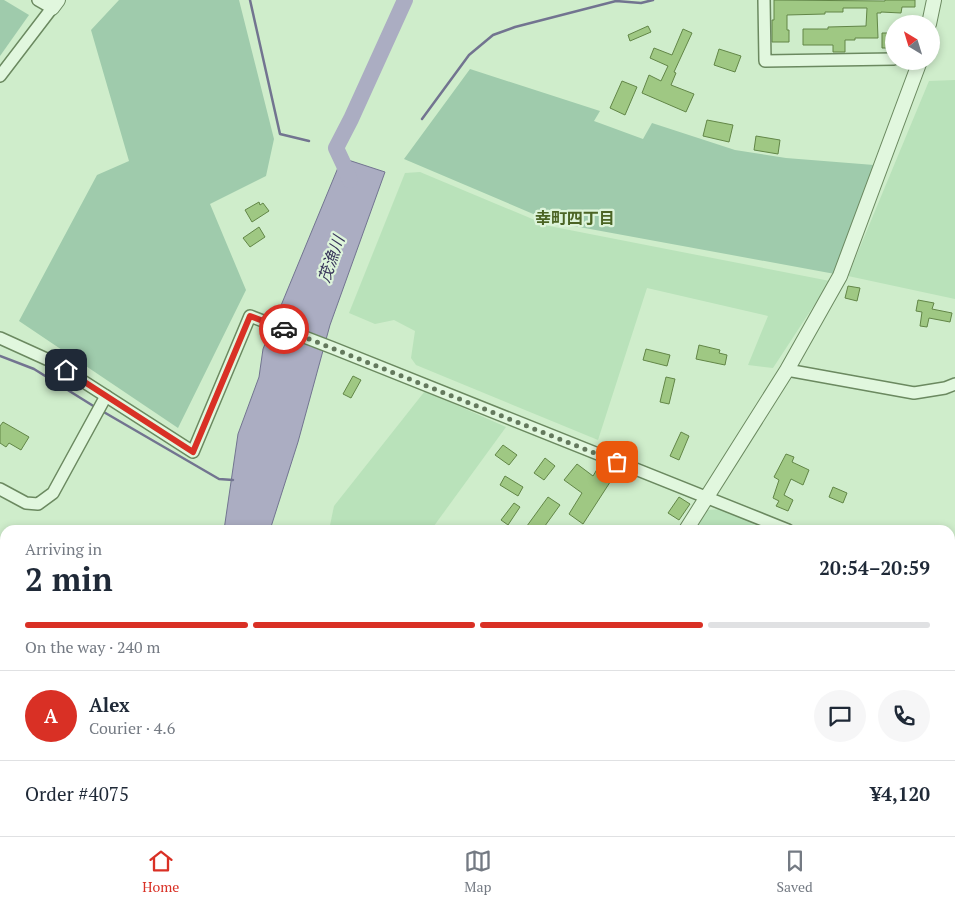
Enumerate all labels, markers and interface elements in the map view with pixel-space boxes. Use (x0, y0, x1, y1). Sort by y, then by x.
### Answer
north arrow (885, 15, 940, 70)
map controls (885, 15, 940, 70)
district label: 幸町四丁目 (535, 207, 615, 229)
water label: 茂漁川 (313, 231, 350, 285)
courier (259, 304, 309, 354)
icon: car (270, 315, 298, 343)
pin (45, 349, 87, 391)
icon: home (52, 356, 80, 384)
pin (596, 441, 638, 483)
icon: bag (603, 448, 631, 476)
text: Arriving in (25, 538, 102, 560)
text: 20:54–20:59 (819, 555, 930, 580)
text: 2 min (25, 558, 113, 600)
text: On the way · 240 m (25, 636, 160, 658)
button: chat (814, 690, 866, 742)
button: phone (878, 690, 930, 742)
text: Alex (89, 692, 130, 717)
text: A (44, 703, 58, 728)
text: Courier · 4.6 (89, 717, 175, 739)
text: Order #4075 (25, 781, 129, 806)
text: ¥4,120 (871, 781, 930, 806)
tab: Home (142, 847, 179, 896)
tab: Map (464, 847, 492, 896)
tab: Saved (776, 847, 813, 896)

